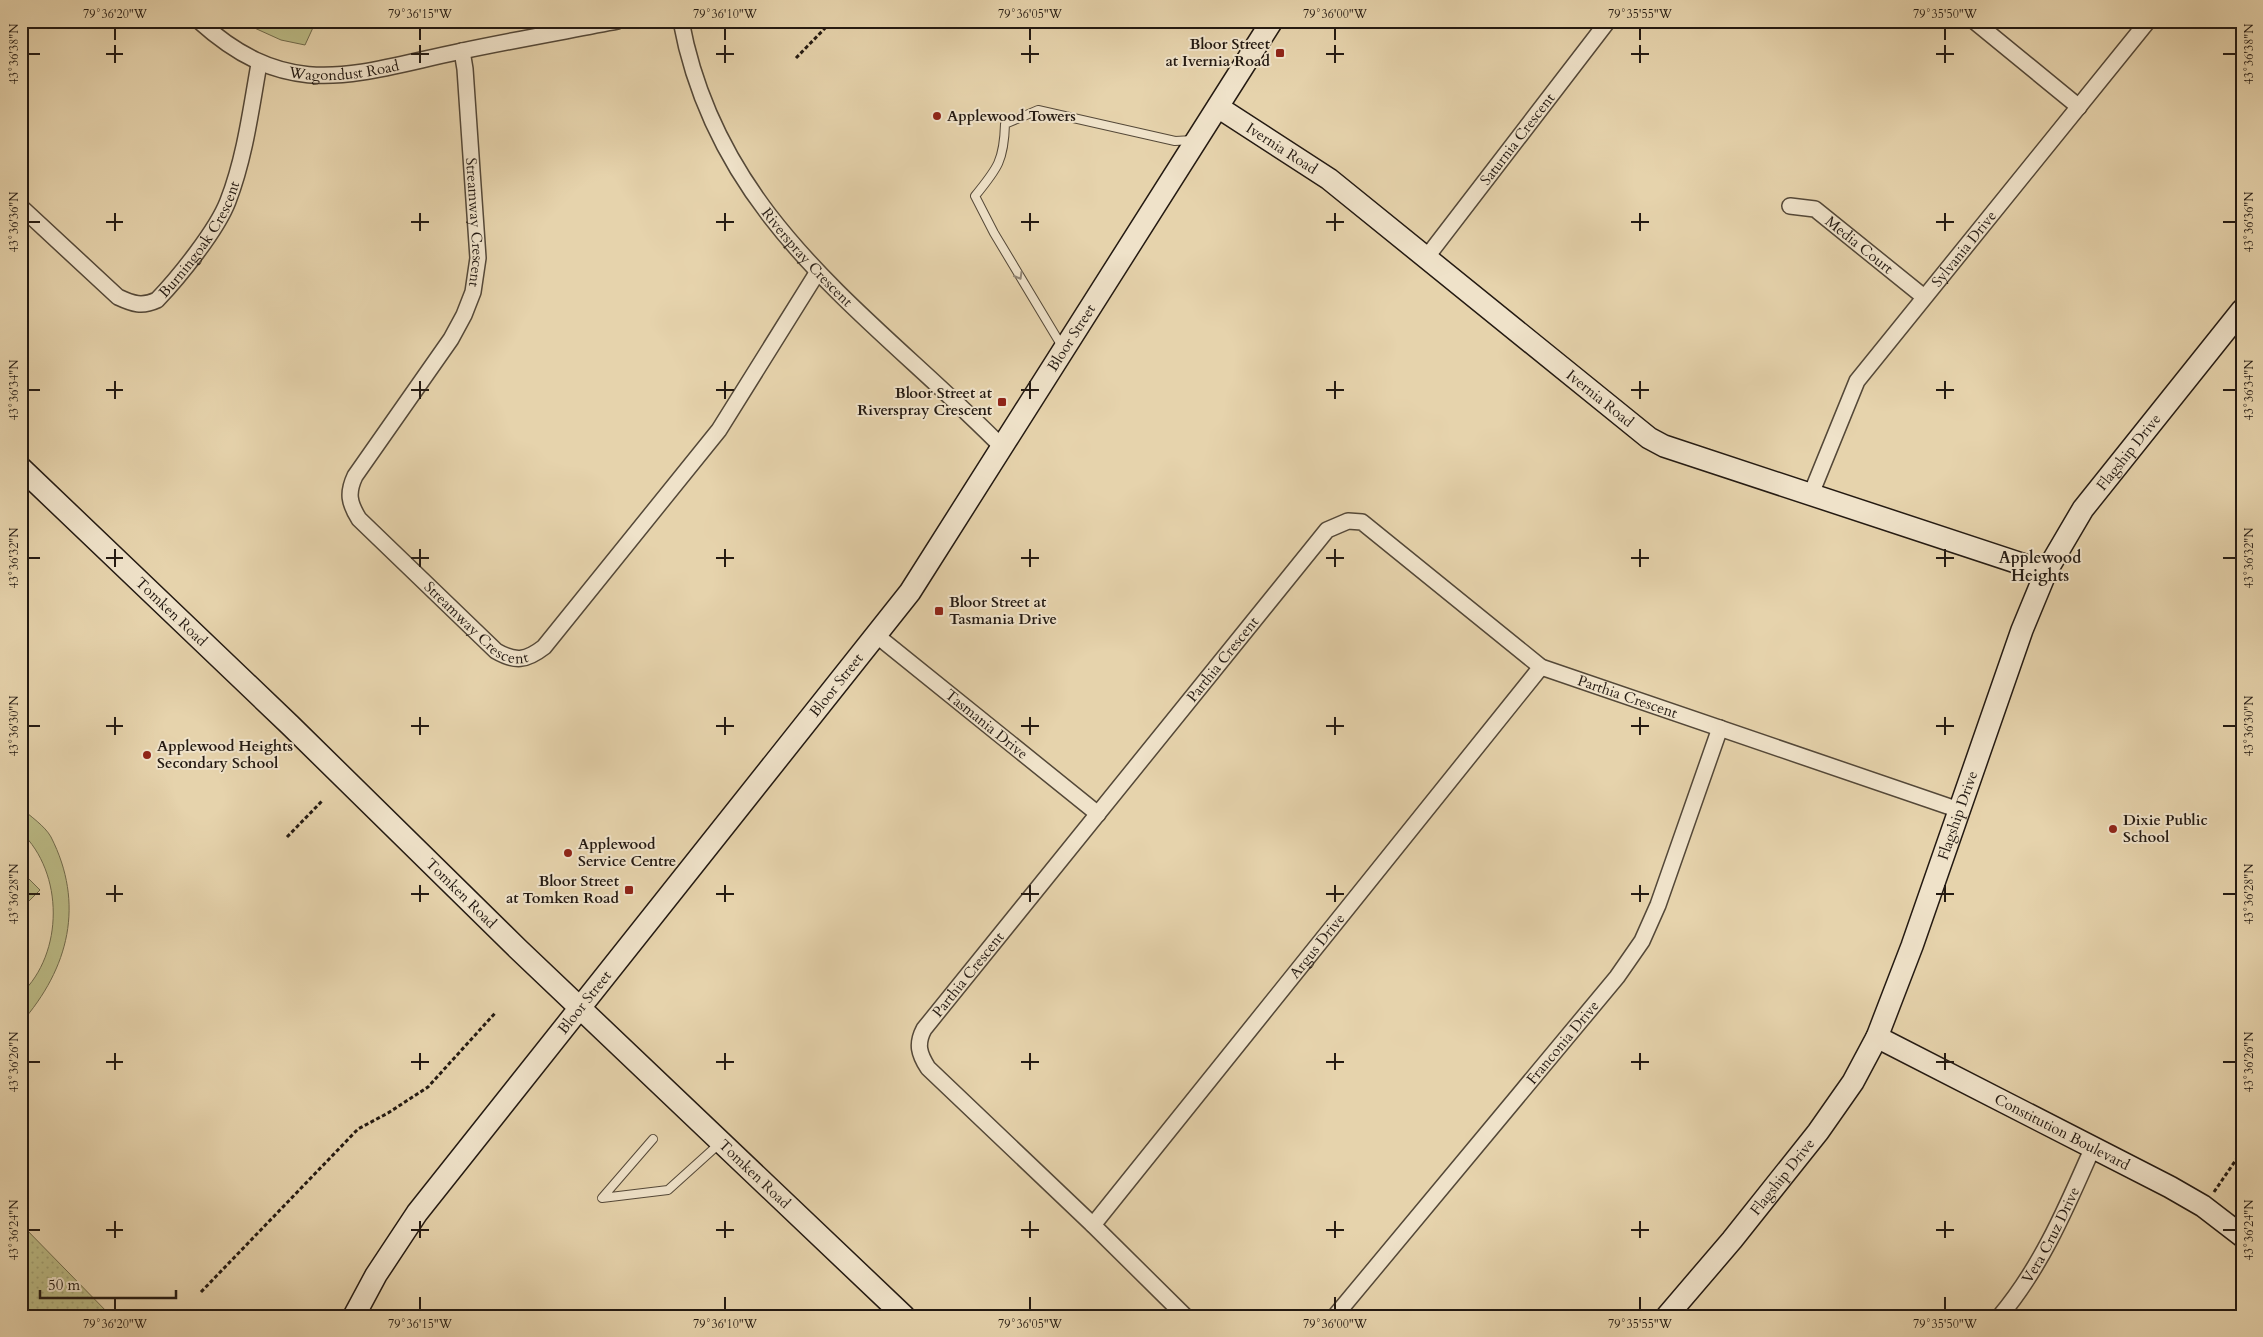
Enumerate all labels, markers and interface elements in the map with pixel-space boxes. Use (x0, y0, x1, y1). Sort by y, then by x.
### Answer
text: 79°36'20"W (83, 6, 148, 22)
text: 79°36'15"W (388, 6, 453, 22)
text: 79°36'10"W (693, 6, 758, 22)
text: 79°36'05"W (998, 6, 1063, 22)
text: 79°36'00"W (1303, 6, 1368, 22)
text: 79°35'55"W (1608, 6, 1673, 22)
text: 79°35'50"W (1913, 6, 1978, 22)
text: 43°36'38"N (6, 23, 22, 84)
text: 43°36'38"N (2241, 23, 2257, 84)
place label: Bloor Street at Ivernia Road (1165, 34, 1271, 71)
marker: Bloor Street at Ivernia Road (1274, 47, 1286, 59)
street label: Wagondust Road (286, 55, 401, 85)
street label: Saturnia Crescent (1475, 89, 1559, 189)
place label: Applewood Towers (947, 106, 1076, 126)
marker: Applewood Towers (931, 110, 943, 122)
street label: Ivernia Road (1242, 118, 1321, 179)
street label: Streamway Crescent (461, 157, 488, 289)
street label: Burningoak Crescent (154, 178, 244, 302)
text: 43°36'36"N (6, 191, 22, 252)
text: 43°36'36"N (2241, 191, 2257, 252)
street label: Riverspray Crescent (757, 204, 857, 311)
street label: Sylvania Drive (1927, 206, 2001, 291)
street label: Media Court (1821, 211, 1897, 278)
one-way arrow (1013, 270, 1023, 279)
street label: Bloor Street (1043, 300, 1100, 375)
text: 43°36'34"N (6, 359, 22, 420)
text: 43°36'34"N (2241, 359, 2257, 420)
street label: Ivernia Road (1562, 365, 1638, 432)
place label: Bloor Street at Riverspray Crescent (857, 383, 993, 420)
marker: Bloor Street at Riverspray Crescent (996, 396, 1008, 408)
street label: Flagship Drive (2092, 409, 2166, 495)
text: 43°36'32"N (6, 527, 22, 588)
text: 43°36'32"N (2241, 527, 2257, 588)
district label: Applewood Heights (1999, 547, 2081, 587)
street label: Tomken Road (131, 573, 212, 651)
street label: Streamway Crescent (420, 577, 531, 669)
place label: Bloor Street at Tasmania Drive (949, 592, 1057, 629)
marker: Bloor Street at Tasmania Drive (933, 605, 945, 617)
street label: Parthia Crescent (1182, 612, 1263, 706)
street label: Bloor Street (805, 649, 868, 721)
street label: Parthia Crescent (1575, 670, 1680, 723)
street label: Tasmania Drive (941, 685, 1032, 764)
text: 43°36'30"N (6, 695, 22, 756)
text: 43°36'30"N (2241, 695, 2257, 756)
place label: Applewood Heights Secondary School (157, 736, 293, 773)
marker: Applewood Heights Secondary School (141, 749, 153, 761)
street label: Flagship Drive (1933, 768, 1982, 863)
place label: Dixie Public School (2123, 810, 2208, 847)
marker: Dixie Public School (2107, 823, 2119, 835)
place label: Applewood Service Centre (578, 834, 676, 871)
marker: Applewood Service Centre (562, 847, 574, 859)
street label: Tomken Road (421, 854, 501, 933)
text: 43°36'28"N (6, 863, 22, 924)
text: 43°36'28"N (2241, 863, 2257, 924)
place label: Bloor Street at Tomken Road (506, 871, 620, 908)
marker: Bloor Street at Tomken Road (623, 884, 635, 896)
street label: Argus Drive (1285, 909, 1350, 983)
street label: Parthia Crescent (928, 927, 1009, 1021)
street label: Bloor Street (553, 966, 616, 1038)
street label: Franconia Drive (1522, 996, 1604, 1089)
text: 43°36'26"N (6, 1031, 22, 1092)
text: 43°36'26"N (2241, 1031, 2257, 1092)
street label: Constitution Boulevard (1991, 1089, 2133, 1175)
street label: Flagship Drive (1746, 1134, 1819, 1219)
street label: Tomken Road (714, 1135, 795, 1213)
street label: Vera Cruz Drive (2017, 1183, 2084, 1287)
text: 43°36'24"N (6, 1199, 22, 1260)
text: 43°36'24"N (2241, 1199, 2257, 1260)
scale bar (40, 1267, 176, 1299)
text: 50 m (48, 1275, 80, 1295)
text: 79°36'20"W (83, 1316, 148, 1332)
text: 79°36'15"W (388, 1316, 453, 1332)
text: 79°36'10"W (693, 1316, 758, 1332)
text: 79°36'05"W (998, 1316, 1063, 1332)
text: 79°36'00"W (1303, 1316, 1368, 1332)
text: 79°35'55"W (1608, 1316, 1673, 1332)
text: 79°35'50"W (1913, 1316, 1978, 1332)

